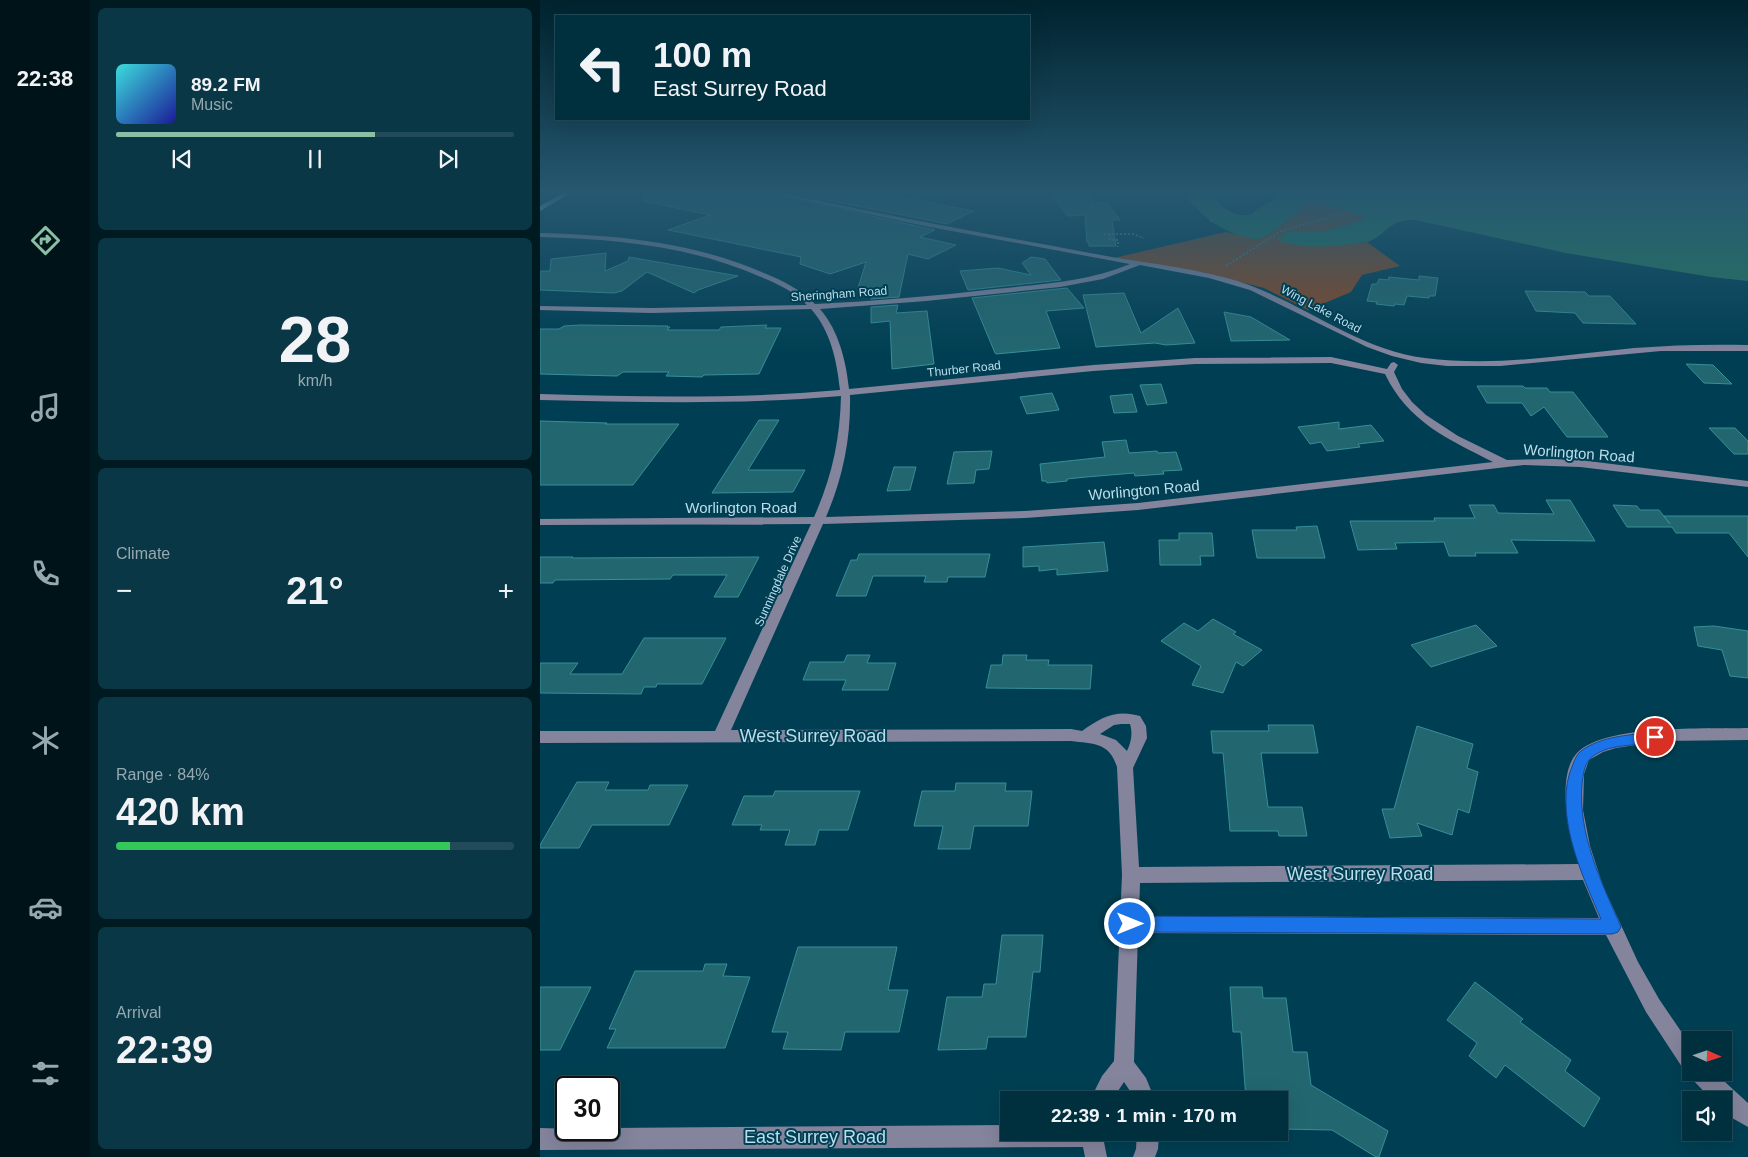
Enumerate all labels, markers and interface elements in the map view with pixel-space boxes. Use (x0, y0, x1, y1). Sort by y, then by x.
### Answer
icon: left (570, 35, 635, 100)
text: 100 m (653, 35, 752, 74)
text: 22:38 (17, 66, 73, 91)
text: 89.2 FM (191, 74, 261, 95)
text: East Surrey Road (653, 76, 827, 101)
text: Music (191, 96, 233, 113)
icon: previous (168, 145, 196, 173)
icon: pause (301, 145, 329, 173)
icon: next (434, 145, 462, 173)
icon: directions (28, 223, 63, 258)
street label: Wing Lake Road (1279, 282, 1363, 336)
street label: Sheringham Road (790, 284, 888, 304)
text: 28 (279, 303, 351, 376)
street label: Thurber Road (926, 358, 1002, 380)
text: km/h (298, 372, 332, 389)
icon: music (28, 390, 63, 425)
street label: Worlington Road (1523, 441, 1635, 465)
street label: Worlington Road (1088, 477, 1200, 503)
street label: Worlington Road (685, 499, 797, 516)
street label: Sunningdale Drive (752, 533, 804, 629)
text: Climate (116, 545, 170, 562)
icon: phone (28, 556, 63, 591)
text: 21° (286, 570, 344, 612)
text: − (116, 575, 132, 606)
text: + (498, 575, 514, 606)
pin (1634, 716, 1676, 758)
icon: climate (28, 723, 63, 758)
icon: arrive (1641, 723, 1669, 751)
street label: West Surrey Road (740, 726, 886, 746)
text: Range · 84% (116, 766, 209, 783)
text: 420 km (116, 791, 245, 833)
street label: West Surrey Road (1287, 864, 1433, 884)
icon: car (28, 890, 63, 925)
position arrow (1103, 897, 1155, 949)
text: Arrival (116, 1004, 161, 1021)
text: 22:39 (116, 1029, 213, 1071)
north arrow (1682, 1031, 1732, 1081)
map controls (1682, 1031, 1732, 1141)
icon: filters (28, 1056, 63, 1091)
speed limit sign: 30 (555, 1076, 620, 1141)
button: sound (1682, 1091, 1732, 1141)
text: 22:39 · 1 min · 170 m (1051, 1105, 1237, 1126)
street label: East Surrey Road (744, 1127, 886, 1147)

